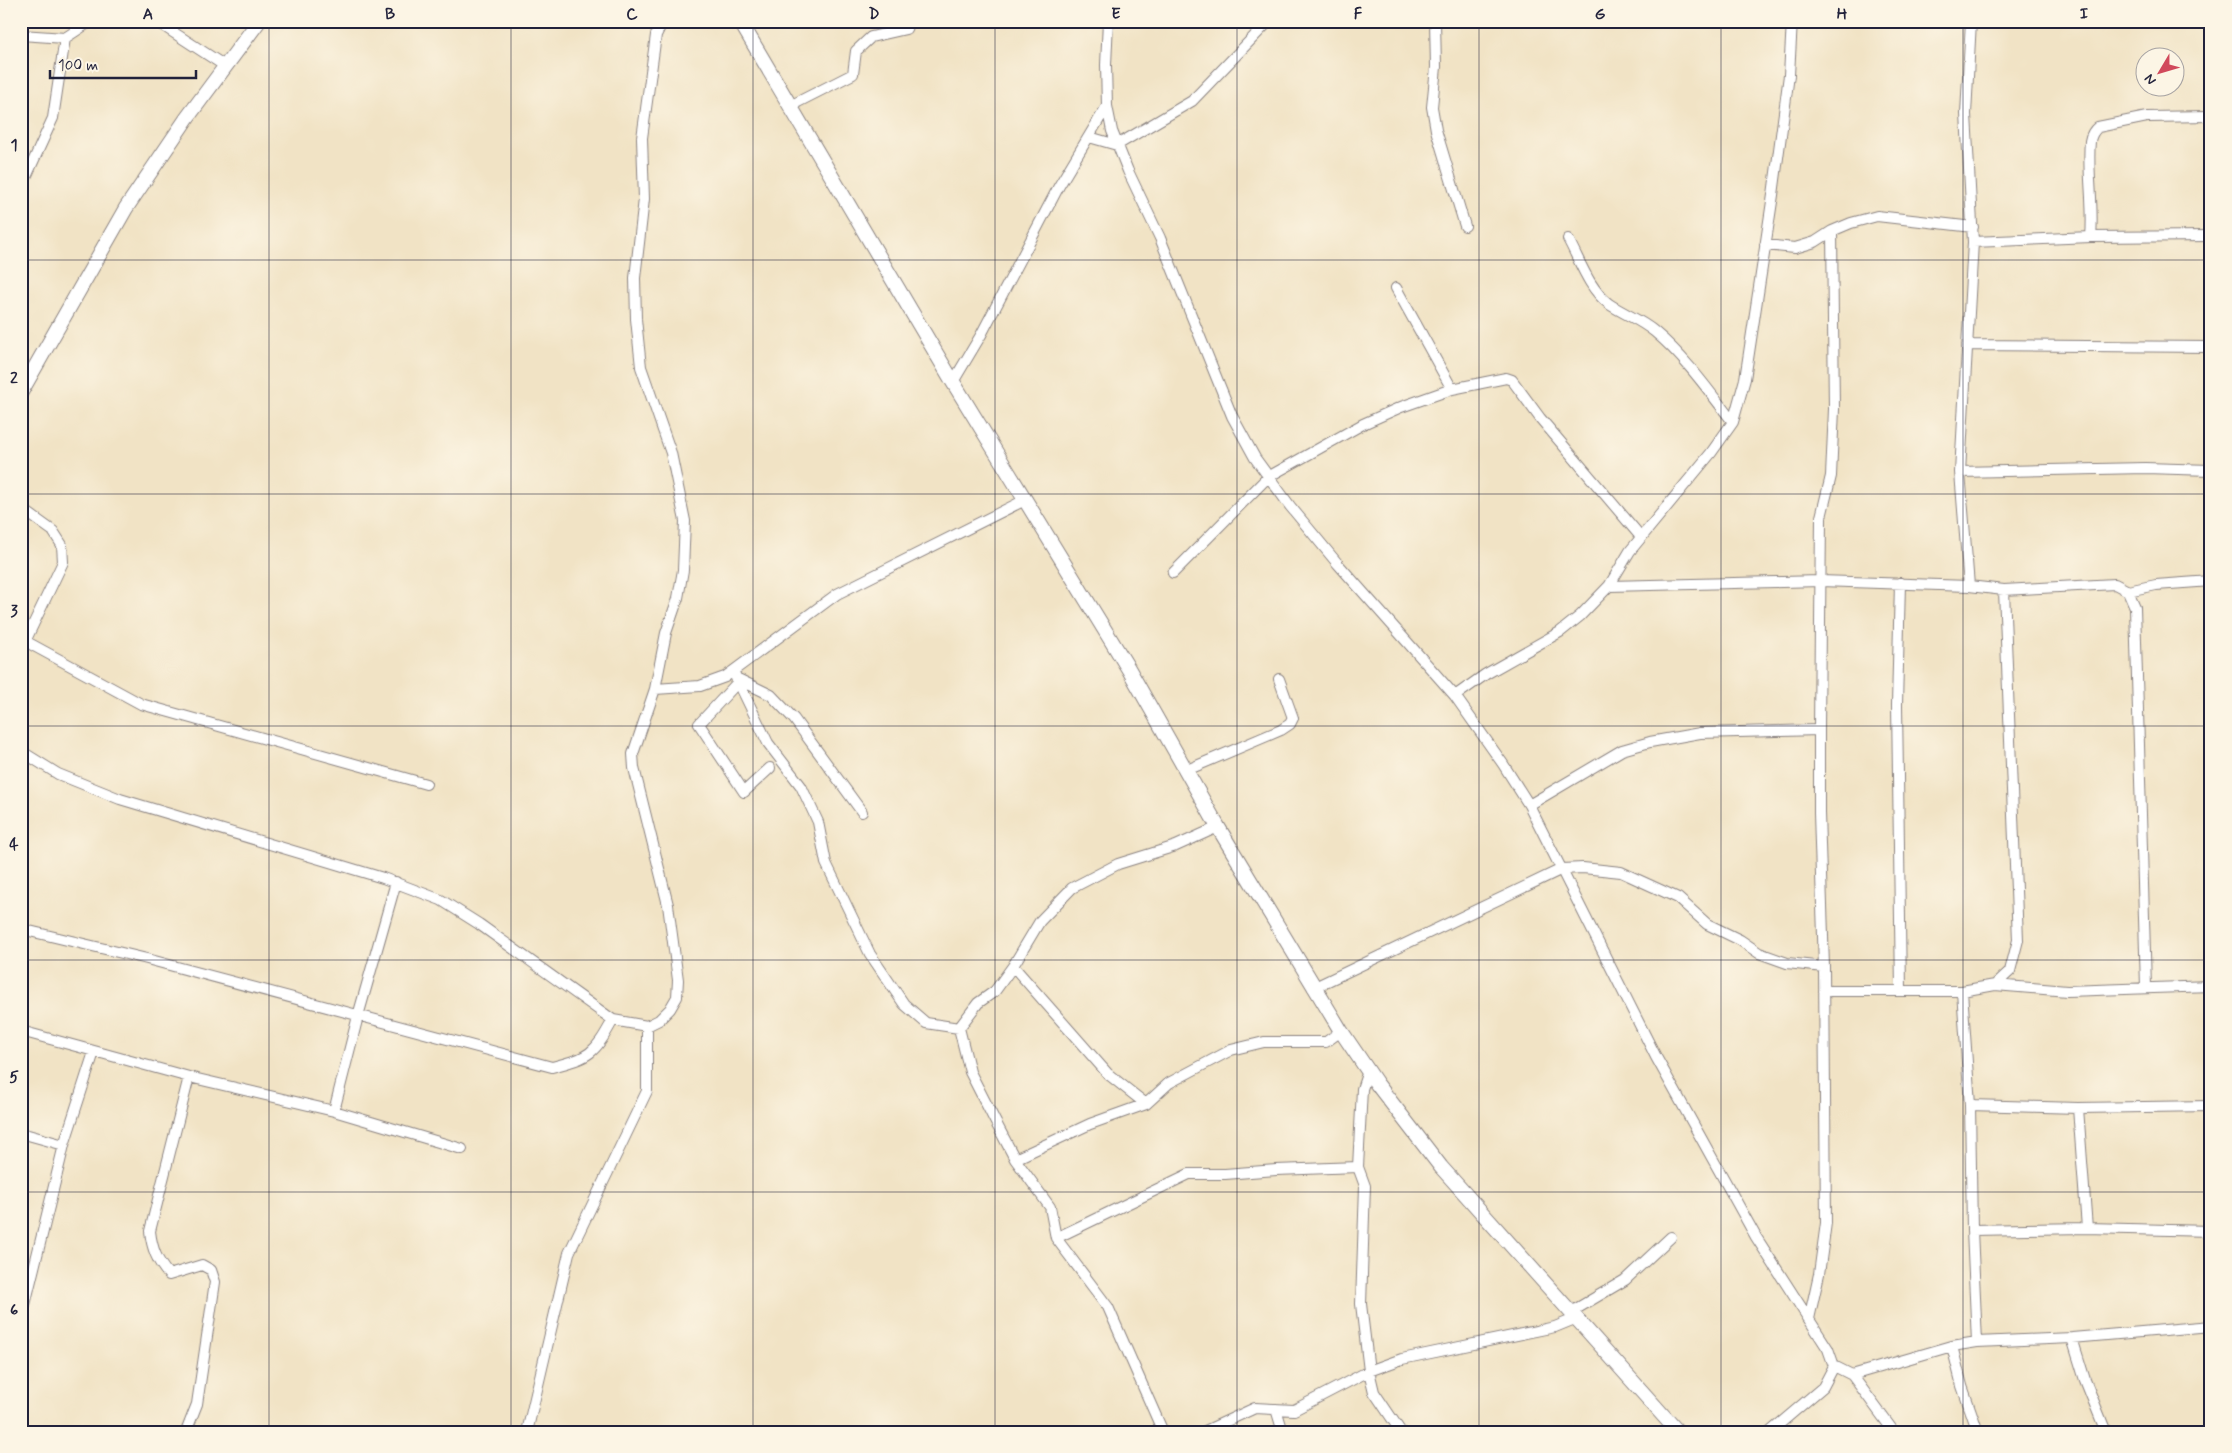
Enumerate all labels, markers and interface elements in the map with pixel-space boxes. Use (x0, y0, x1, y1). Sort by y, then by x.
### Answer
text: A (143, 4, 153, 25)
text: B (385, 4, 395, 25)
text: C (626, 4, 638, 25)
text: D (868, 4, 880, 25)
text: E (1111, 4, 1121, 25)
text: F (1354, 4, 1363, 25)
text: G (1595, 4, 1606, 25)
text: H (1837, 4, 1848, 25)
text: I (2080, 4, 2089, 25)
scale bar (50, 48, 196, 80)
north arrow (2134, 48, 2184, 98)
text: 100 m (58, 56, 98, 76)
text: N (2141, 70, 2161, 89)
text: 1 (10, 135, 18, 156)
text: 2 (10, 368, 18, 389)
text: 3 (10, 601, 18, 622)
text: 4 (9, 834, 19, 855)
text: 5 (9, 1067, 19, 1088)
text: 6 (10, 1300, 18, 1321)

